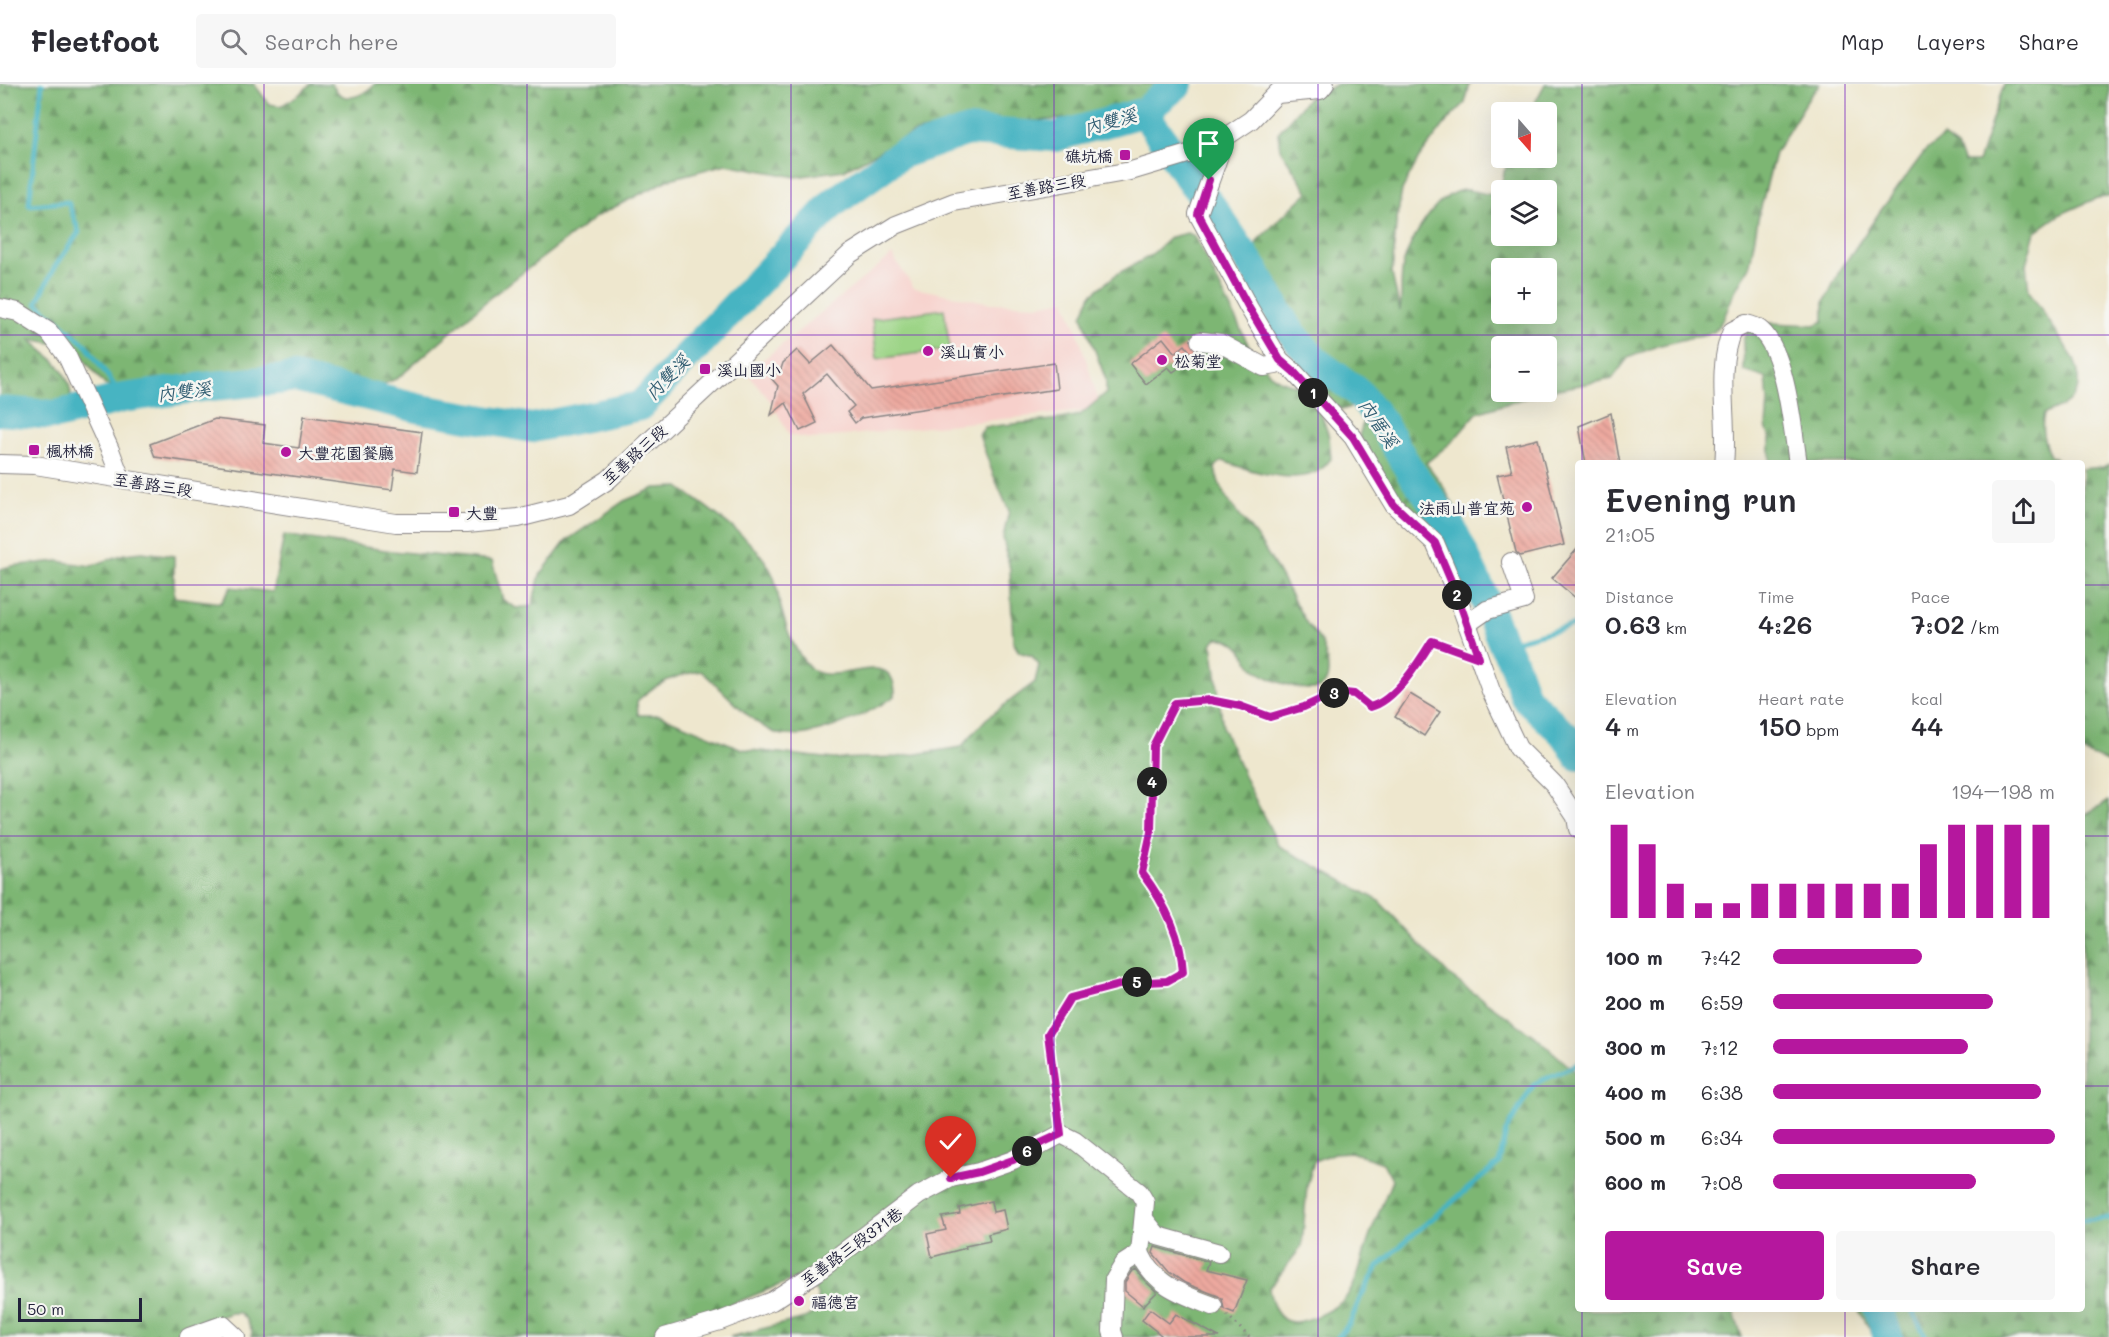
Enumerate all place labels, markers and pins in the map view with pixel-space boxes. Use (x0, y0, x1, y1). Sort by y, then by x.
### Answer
pin (1183, 118, 1234, 180)
place label: 礁坑橋 (1065, 145, 1113, 166)
marker: 礁坑橋 (1118, 148, 1132, 162)
place label: 溪山實小 (940, 341, 1004, 362)
marker: 溪山實小 (921, 344, 935, 358)
place label: 松菊堂 (1174, 350, 1222, 371)
marker: 松菊堂 (1155, 353, 1169, 367)
place label: 溪山國小 (717, 359, 781, 380)
marker: 溪山國小 (698, 362, 712, 376)
pin: 1 (1298, 378, 1328, 408)
place label: 楓林橋 (46, 440, 94, 461)
place label: 大豐花園餐廳 (298, 442, 394, 463)
marker: 楓林橋 (27, 443, 41, 457)
marker: 大豐花園餐廳 (279, 445, 293, 459)
place label: 法雨山普宜苑 (1419, 497, 1515, 518)
marker: 法雨山普宜苑 (1520, 500, 1534, 514)
place label: 大豐 (466, 502, 498, 523)
marker: 大豐 (447, 505, 461, 519)
pin: 2 (1442, 580, 1472, 610)
pin: 3 (1319, 678, 1349, 708)
pin: 4 (1137, 767, 1167, 797)
pin: 5 (1122, 967, 1152, 997)
pin (925, 1116, 976, 1178)
pin: 6 (1012, 1136, 1042, 1166)
place label: 福德宮 (811, 1291, 859, 1312)
marker: 福德宮 (792, 1294, 806, 1308)

